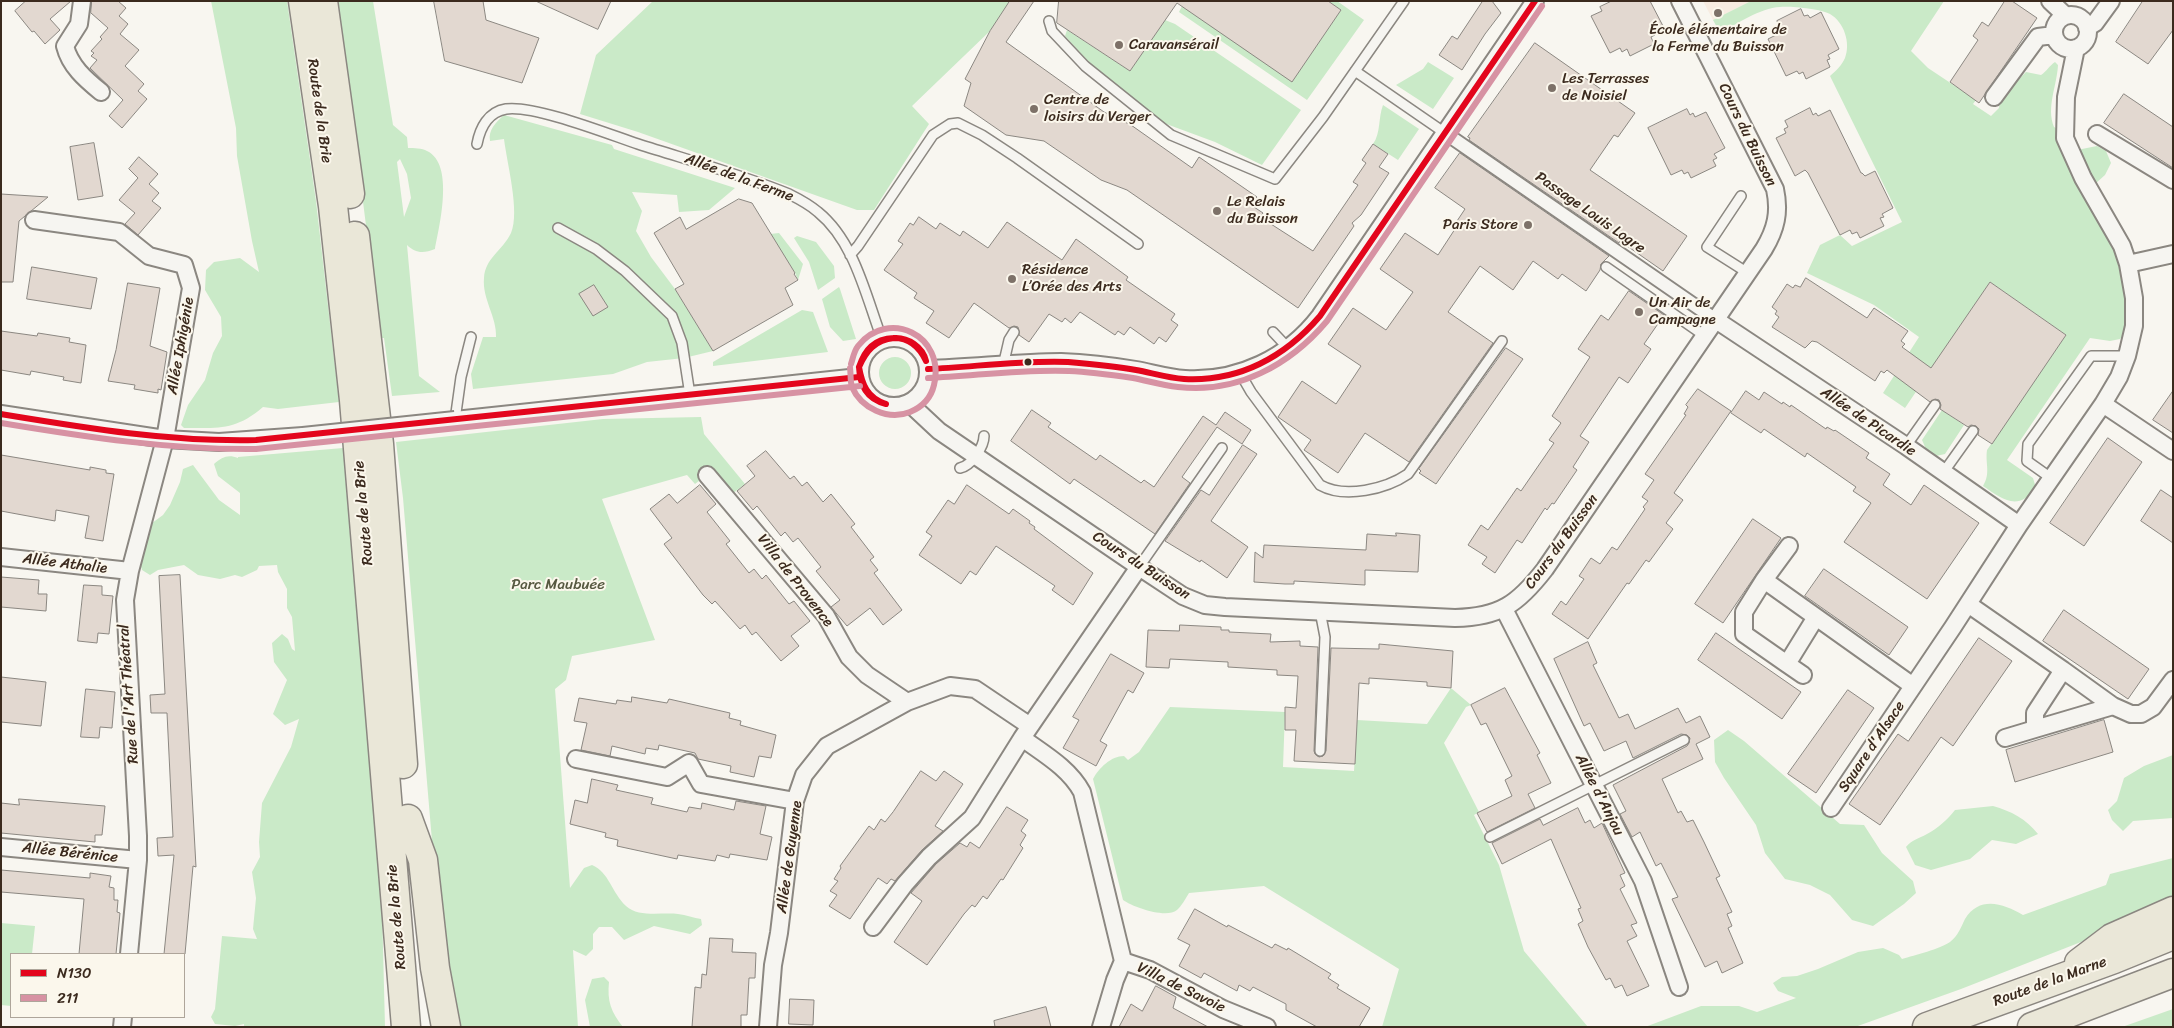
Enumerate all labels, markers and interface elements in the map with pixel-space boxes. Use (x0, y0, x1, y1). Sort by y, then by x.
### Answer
marker: École élémentaire de la Ferme du Buisson (1712, 7, 1724, 19)
place label: École élémentaire de la Ferme du Buisson (1649, 21, 1787, 56)
place label: Caravansérail (1129, 36, 1219, 54)
marker: Caravansérail (1113, 39, 1125, 51)
street label: Route de la Brie (303, 58, 335, 164)
place label: Les Terrasses de Noisiel (1562, 70, 1649, 105)
street label: Cours du Buisson (1714, 80, 1780, 190)
marker: Les Terrasses de Noisiel (1546, 82, 1558, 94)
place label: Centre de loisirs du Verger (1044, 91, 1151, 126)
marker: Centre de loisirs du Verger (1028, 103, 1040, 115)
street label: Allée de la Ferme (682, 150, 796, 206)
street label: Passage Louis Logre (1532, 168, 1648, 258)
place label: Le Relais du Buisson (1227, 193, 1298, 228)
marker: Le Relais du Buisson (1211, 205, 1223, 217)
place label: Paris Store (1443, 216, 1518, 234)
marker: Paris Store (1522, 219, 1534, 231)
place label: Résidence L’Orée des Arts (1022, 261, 1122, 296)
marker: Résidence L’Orée des Arts (1006, 273, 1018, 285)
place label: Un Air de Campagne (1649, 294, 1716, 329)
street label: Allée Iphigénie (164, 296, 198, 396)
marker: Un Air de Campagne (1633, 306, 1645, 318)
unlabelled marker (1023, 357, 1033, 367)
street label: Allée de Picardie (1817, 383, 1919, 461)
street label: Route de la Brie (350, 460, 378, 566)
street label: Cours du Buisson (1522, 491, 1602, 593)
street label: Cours du Buisson (1089, 528, 1193, 604)
street label: Villa de Provence (753, 531, 837, 631)
street label: Allée Athalie (22, 550, 108, 578)
park label: Parc Maubuée (511, 576, 605, 594)
street label: Rue de l'Art Théatral (115, 624, 143, 764)
street label: Square d'Alsace (1835, 698, 1909, 796)
street label: Allée d'Anjou (1571, 751, 1627, 839)
street label: Allée de Guyenne (773, 800, 807, 914)
street label: Allée Bérénice (21, 839, 119, 867)
street label: Route de la Brie (383, 864, 411, 970)
legend (10, 953, 185, 1018)
street label: Route de la Marne (1991, 953, 2109, 1011)
street label: Villa de Savoie (1134, 959, 1228, 1017)
text: N130 (57, 960, 92, 986)
text: 211 (57, 985, 79, 1011)

